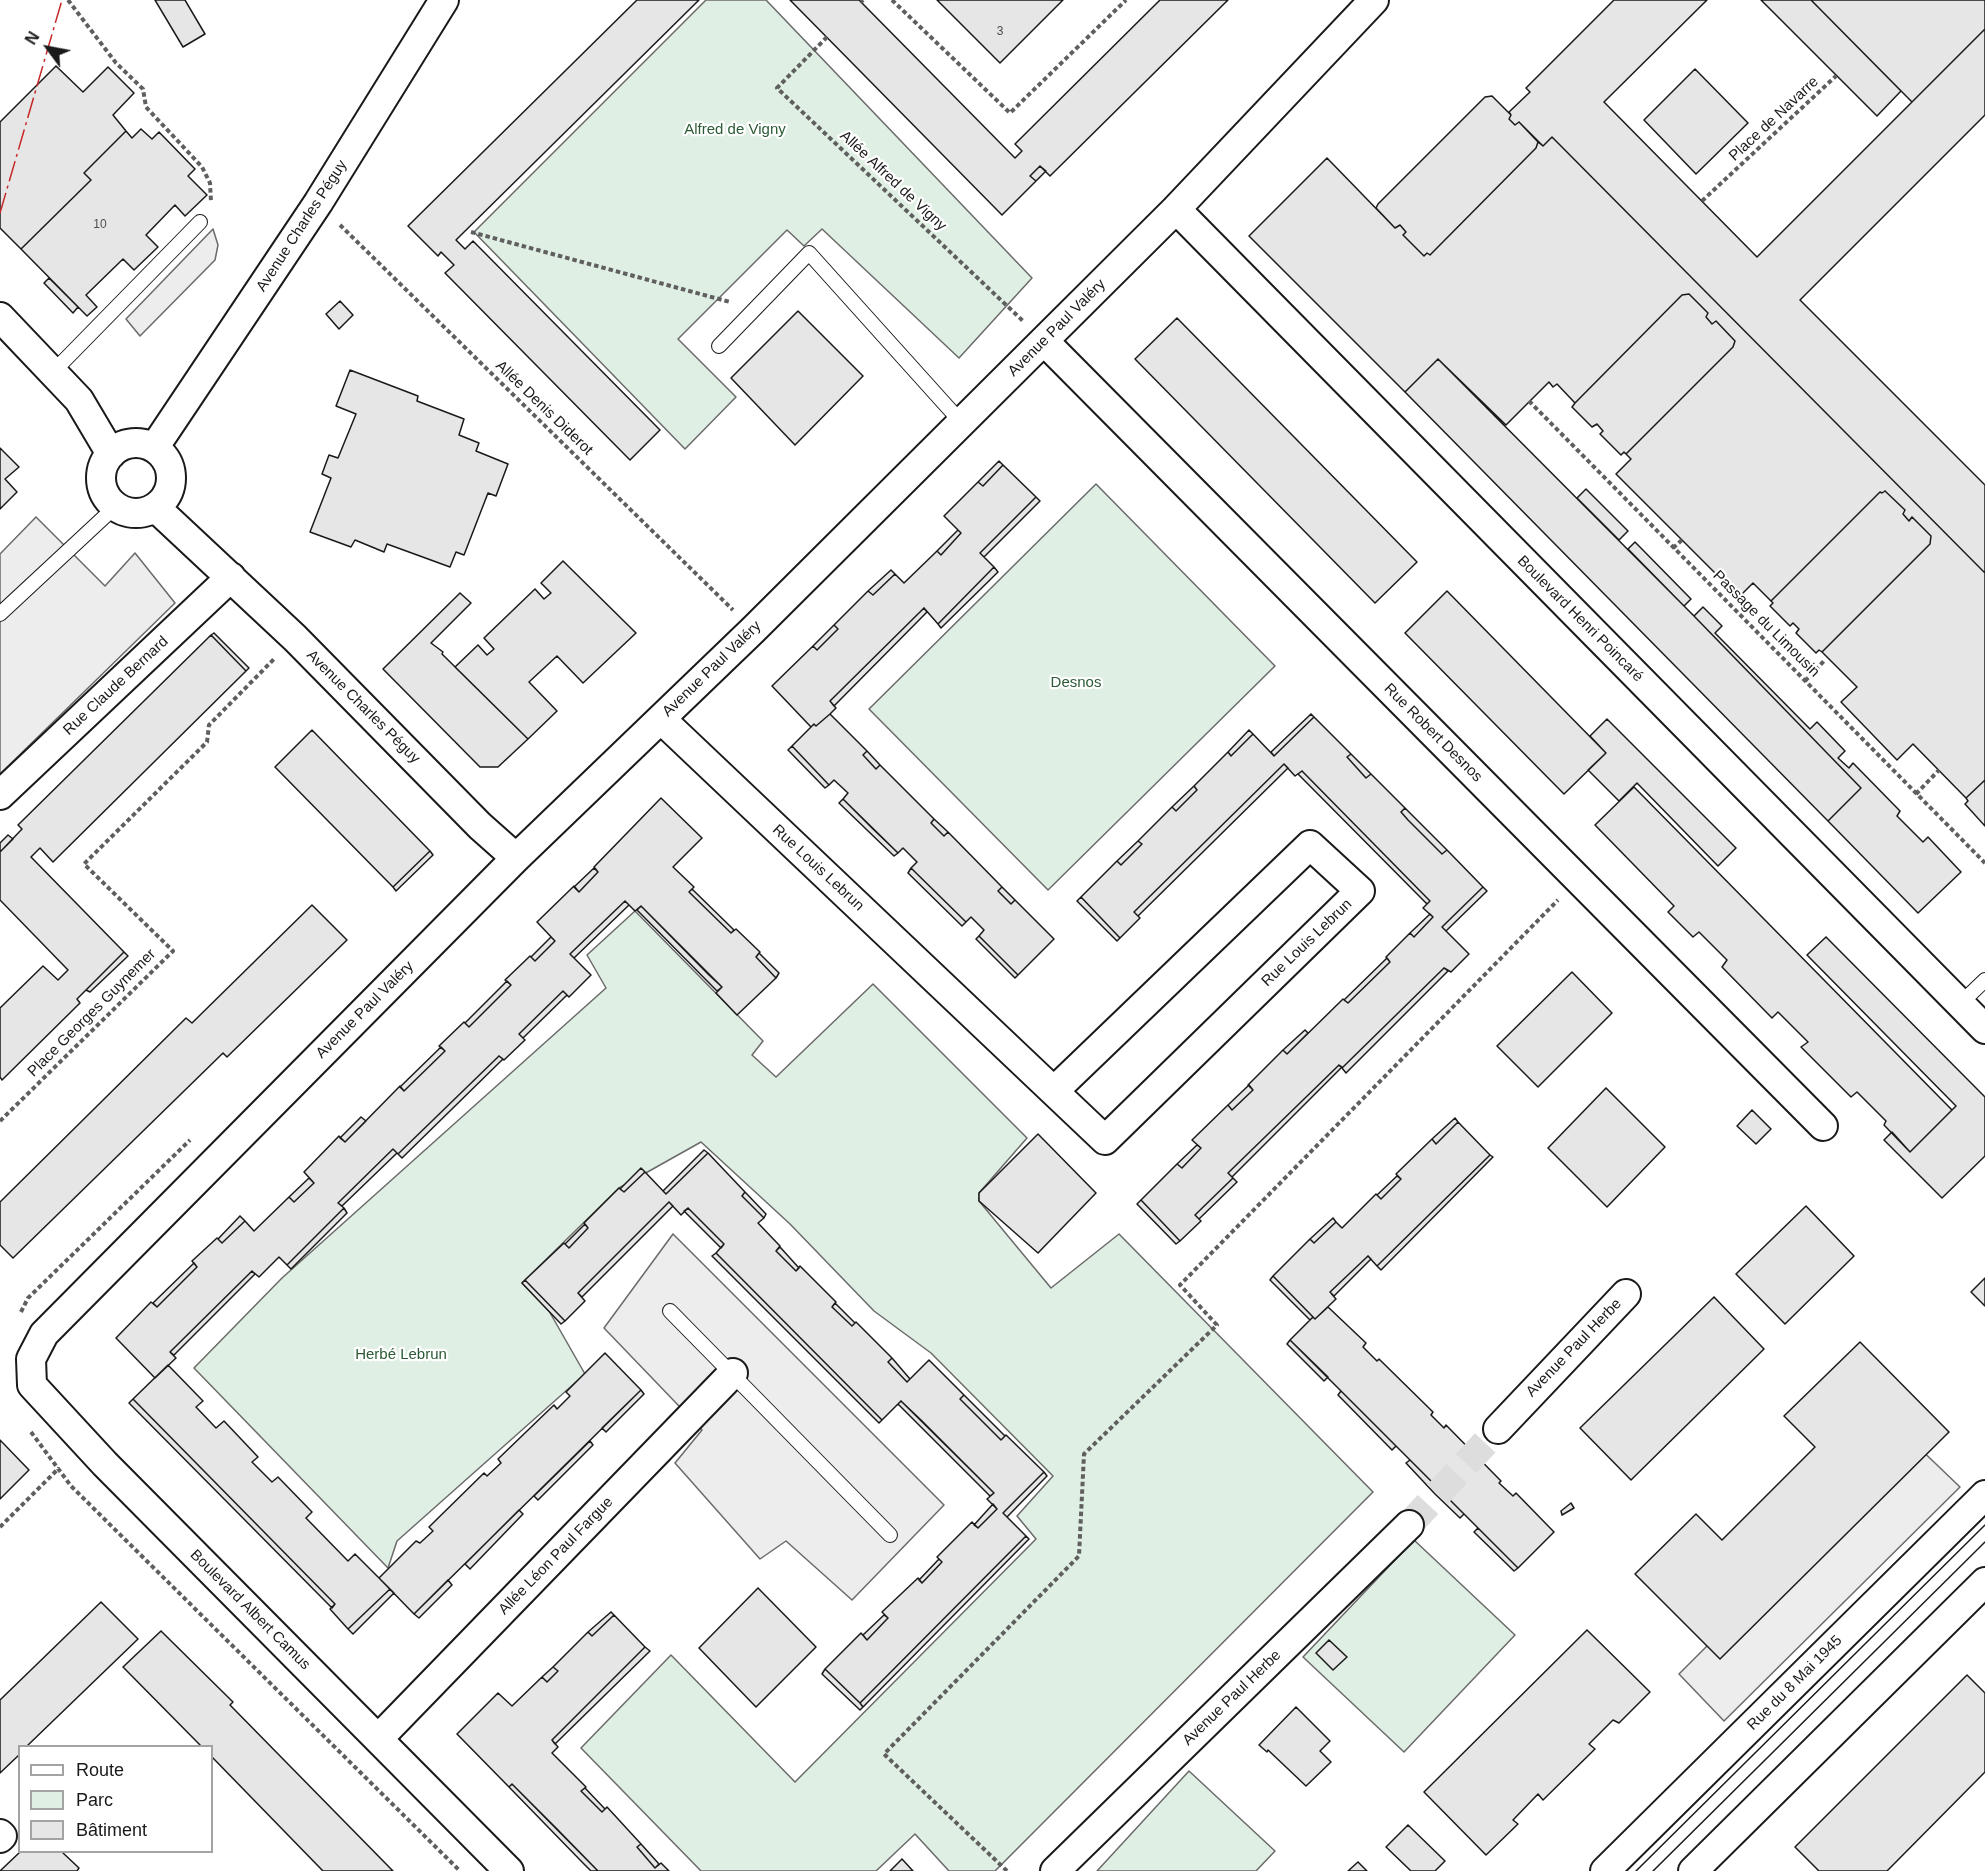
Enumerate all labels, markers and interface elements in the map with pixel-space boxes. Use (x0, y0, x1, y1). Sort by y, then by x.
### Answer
north arrow (18, 18, 78, 78)
house number: 3 (997, 25, 1003, 39)
text: N (22, 29, 43, 48)
street label: Place de Navarre (1725, 73, 1823, 165)
park label: Alfred de Vigny (684, 121, 786, 139)
street label: Allée Alfred de Vigny (836, 127, 950, 235)
street label: Avenue Charles Péguy (253, 157, 351, 295)
house number: 10 (93, 218, 107, 232)
street label: Avenue Paul Valéry (1005, 276, 1109, 380)
street label: Allée Denis Diderot (492, 357, 596, 459)
street label: Boulevard Henri Poincaré (1513, 552, 1647, 686)
street label: Passage du Limousin (1709, 567, 1823, 681)
street label: Avenue Paul Valéry (659, 617, 765, 721)
street label: Rue Claude Bernard (60, 633, 172, 739)
street label: Avenue Charles Péguy (302, 646, 424, 768)
park label: Desnos (1051, 674, 1101, 692)
street label: Rue Robert Desnos (1380, 680, 1486, 786)
street label: Rue Louis Lebrun (769, 821, 867, 915)
street label: Rue Louis Lebrun (1258, 895, 1356, 991)
street label: Place Georges Guynemer (24, 945, 160, 1081)
street label: Avenue Paul Valéry (313, 958, 417, 1062)
street label: Avenue Paul Herbe (1522, 1295, 1626, 1401)
park label: Herbé Lebrun (355, 1346, 447, 1364)
street label: Allée Léon Paul Fargue (495, 1493, 617, 1619)
street label: Boulevard Albert Camus (186, 1546, 314, 1674)
street label: Rue du 8 Mai 1945 (1744, 1632, 1846, 1734)
street label: Avenue Paul Herbe (1179, 1646, 1285, 1750)
legend (18, 1745, 213, 1853)
text: Route (76, 1760, 124, 1780)
text: Parc (76, 1790, 113, 1810)
text: Bâtiment (76, 1820, 147, 1840)

